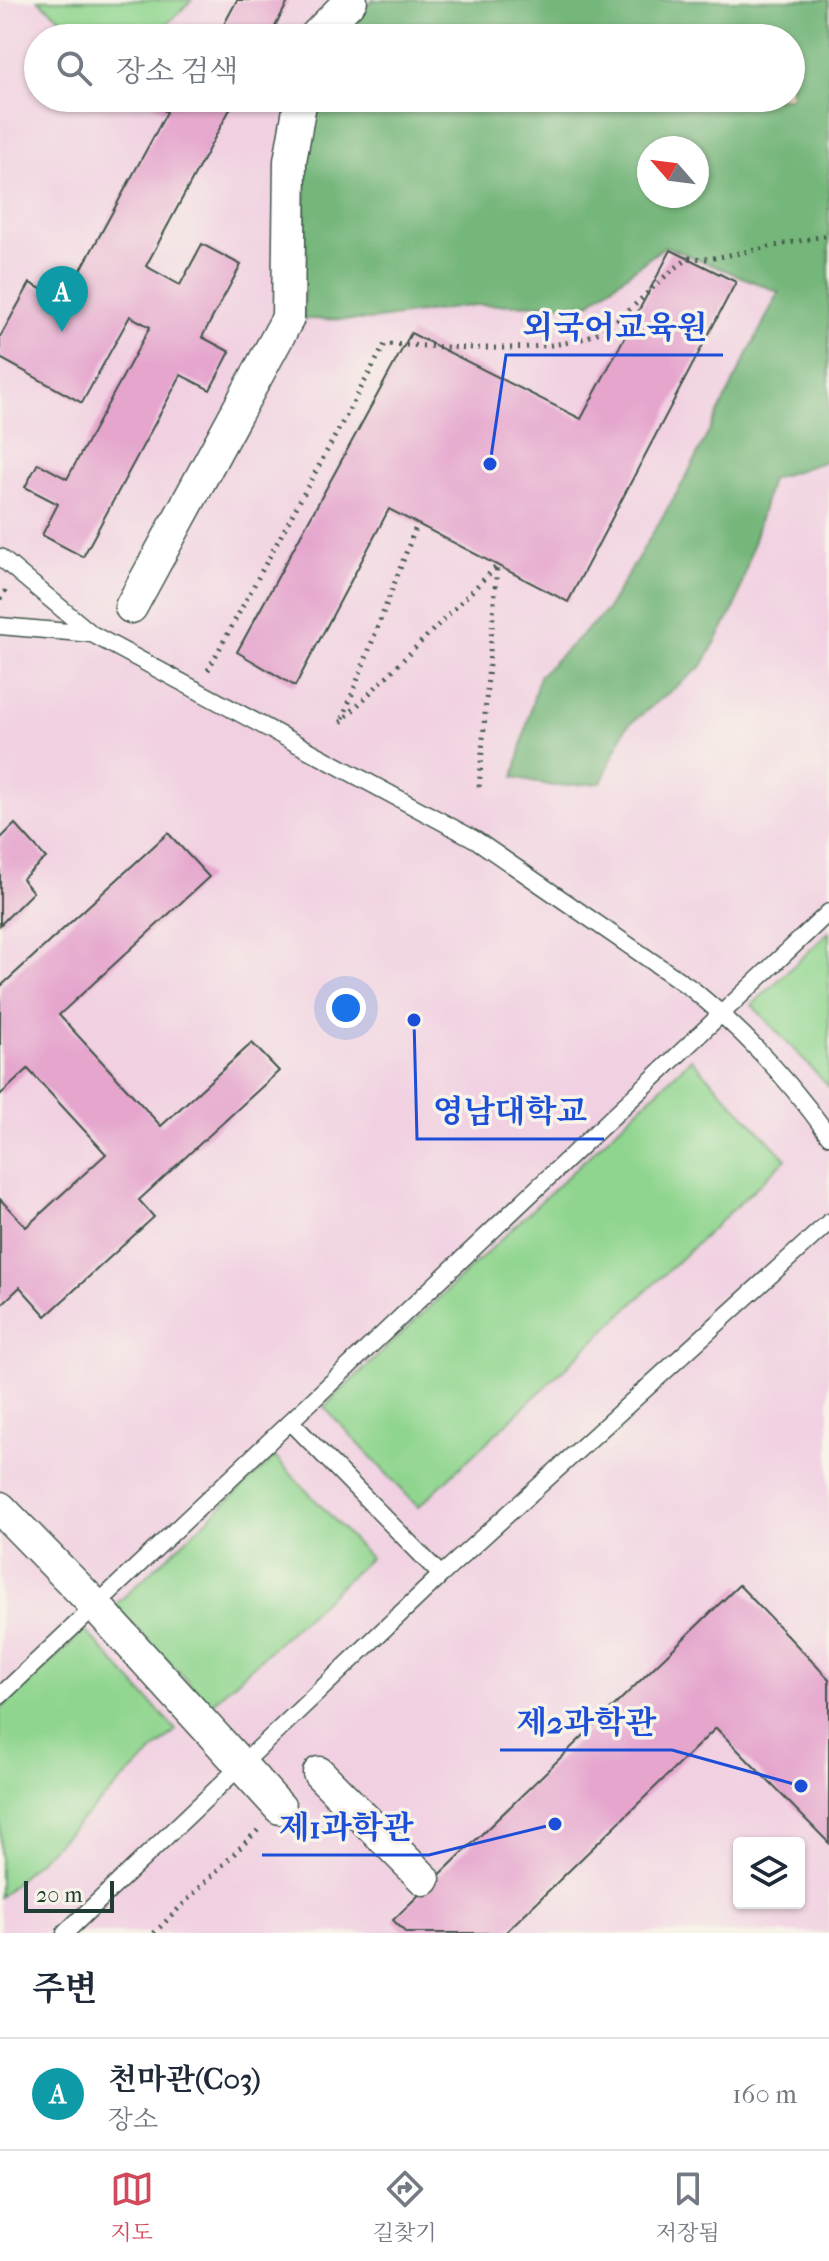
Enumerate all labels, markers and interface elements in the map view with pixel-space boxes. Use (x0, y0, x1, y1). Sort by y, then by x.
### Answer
search box (24, 24, 805, 112)
icon: search (52, 46, 96, 90)
text: 장소 검색 (116, 54, 238, 89)
north arrow (637, 136, 709, 208)
pin: A (36, 266, 88, 332)
callout: 외국어교육원 (506, 299, 723, 355)
text: 외국어교육원 (522, 309, 708, 346)
your location (326, 988, 366, 1028)
callout: 영남대학교 (417, 1083, 604, 1139)
text: 영남대학교 (433, 1093, 587, 1130)
callout: 제2과학관 (500, 1694, 672, 1750)
text: 제2과학관 (516, 1704, 657, 1741)
callout: 제1과학관 (262, 1799, 429, 1855)
text: 제1과학관 (278, 1809, 415, 1846)
map controls (733, 1837, 805, 1909)
button: layers (733, 1837, 805, 1909)
scale bar (24, 1877, 114, 1913)
text: 20 m (36, 1882, 82, 1908)
text: 주변 (32, 1969, 98, 2009)
text: 천마관(C03) (108, 2062, 261, 2097)
text: A (50, 2079, 66, 2110)
text: 160 m (732, 2079, 797, 2110)
text: 장소 (108, 2104, 158, 2135)
tab: 지도 (110, 2167, 154, 2246)
tab: 길찾기 (373, 2167, 437, 2246)
tab: 저장됨 (656, 2167, 719, 2246)

